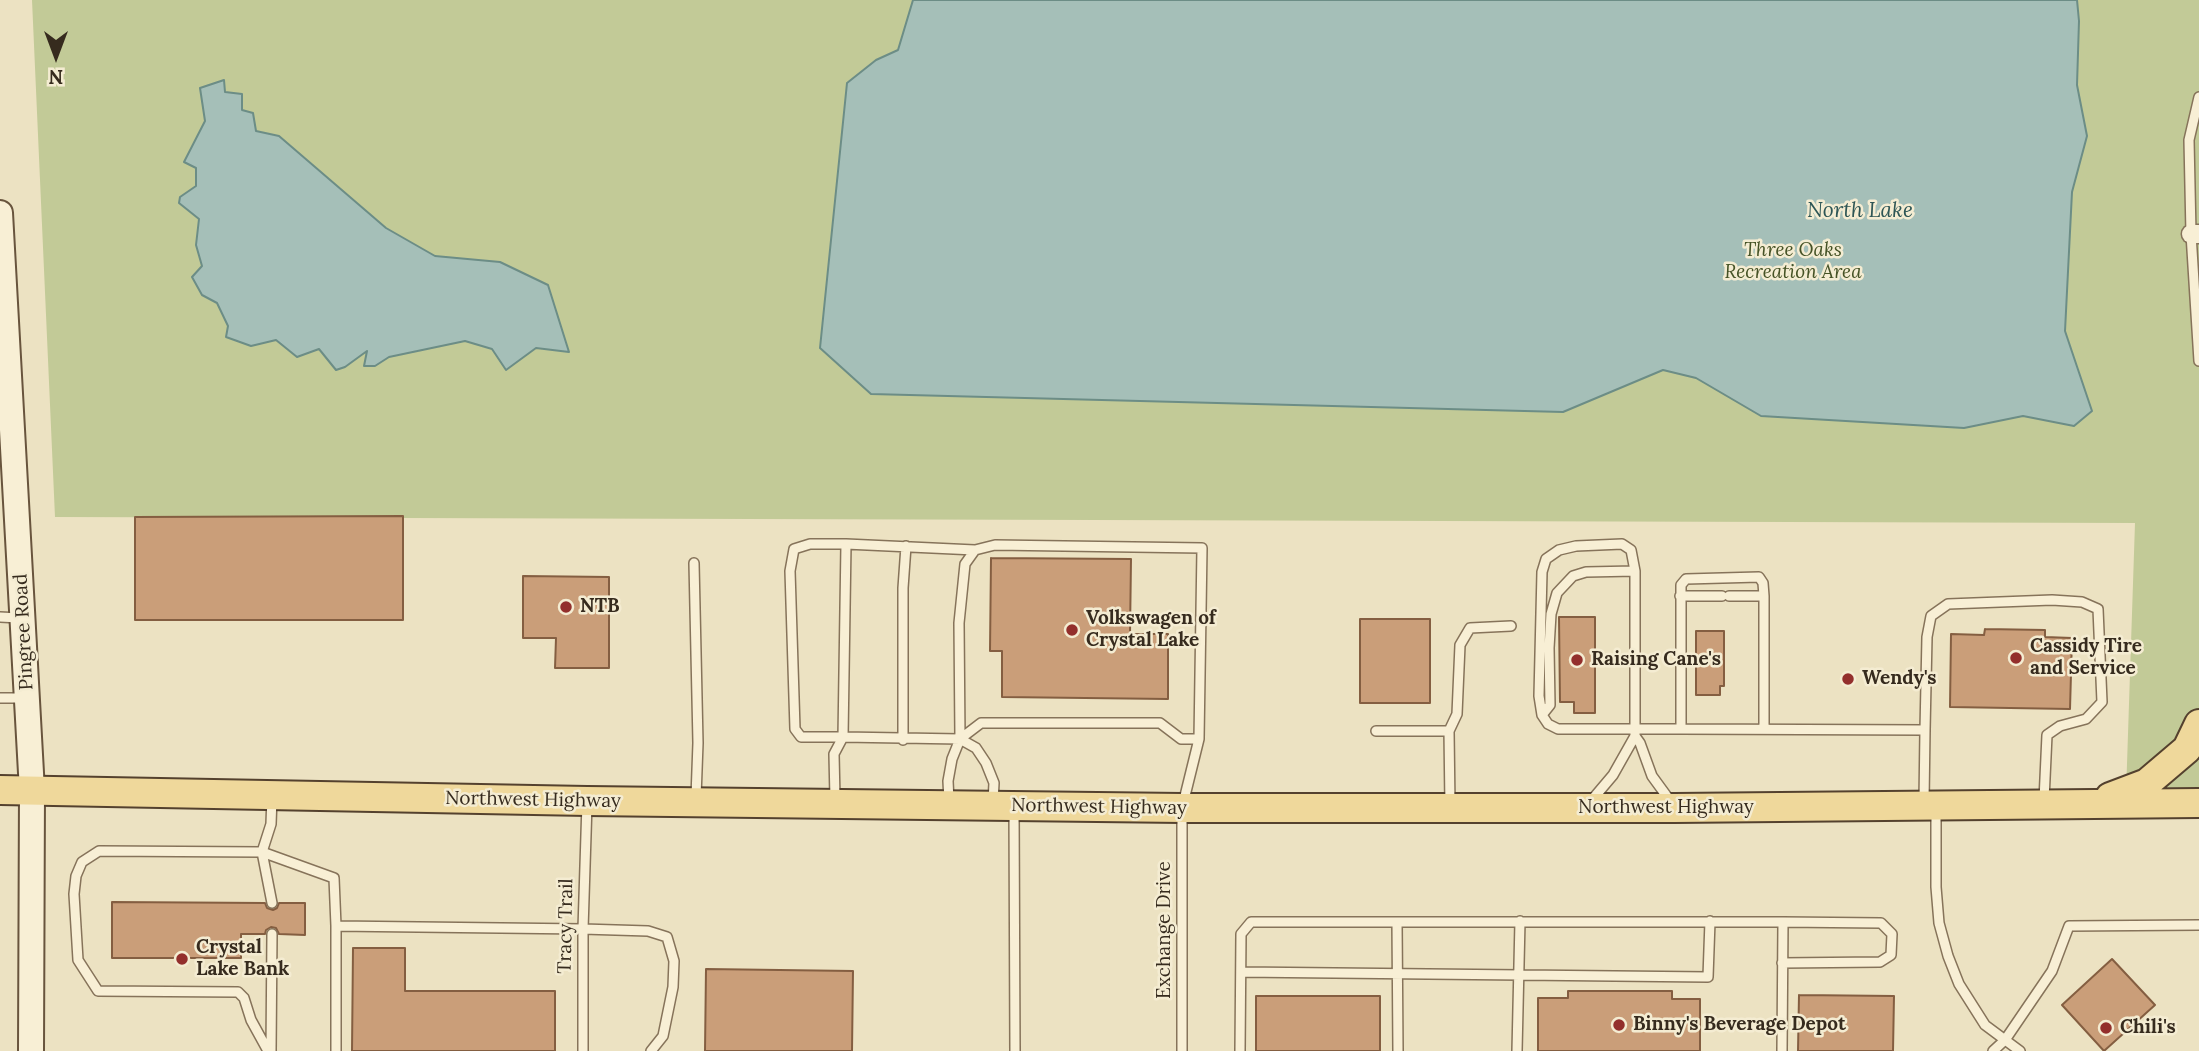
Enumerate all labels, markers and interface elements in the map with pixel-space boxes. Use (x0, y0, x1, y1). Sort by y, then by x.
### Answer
north arrow (21, 21, 91, 91)
text: N (49, 65, 63, 89)
water label: North Lake (1807, 198, 1913, 224)
park label: Three Oaks Recreation Area (1724, 240, 1862, 284)
street label: Pingree Road (10, 573, 38, 691)
place label: NTB (580, 596, 620, 618)
marker: NTB (558, 599, 574, 615)
place label: Volkswagen of Crystal Lake (1086, 608, 1216, 652)
marker: Volkswagen of Crystal Lake (1064, 622, 1080, 638)
place label: Cassidy Tire and Service (2030, 636, 2142, 680)
place label: Raising Cane's (1591, 649, 1721, 671)
marker: Cassidy Tire and Service (2008, 650, 2024, 666)
marker: Raising Cane's (1569, 652, 1585, 668)
place label: Wendy's (1862, 668, 1937, 690)
marker: Wendy's (1840, 671, 1856, 687)
street label: Northwest Highway (445, 787, 621, 813)
street label: Northwest Highway (1011, 794, 1187, 820)
street label: Northwest Highway (1578, 797, 1754, 819)
street label: Exchange Drive (1154, 861, 1176, 999)
street label: Tracy Trail (554, 878, 578, 974)
place label: Crystal Lake Bank (196, 937, 289, 981)
marker: Crystal Lake Bank (174, 951, 190, 967)
place label: Binny's Beverage Depot (1633, 1014, 1846, 1036)
marker: Binny's Beverage Depot (1611, 1017, 1627, 1033)
place label: Chili's (2120, 1017, 2176, 1039)
marker: Chili's (2098, 1020, 2114, 1036)

